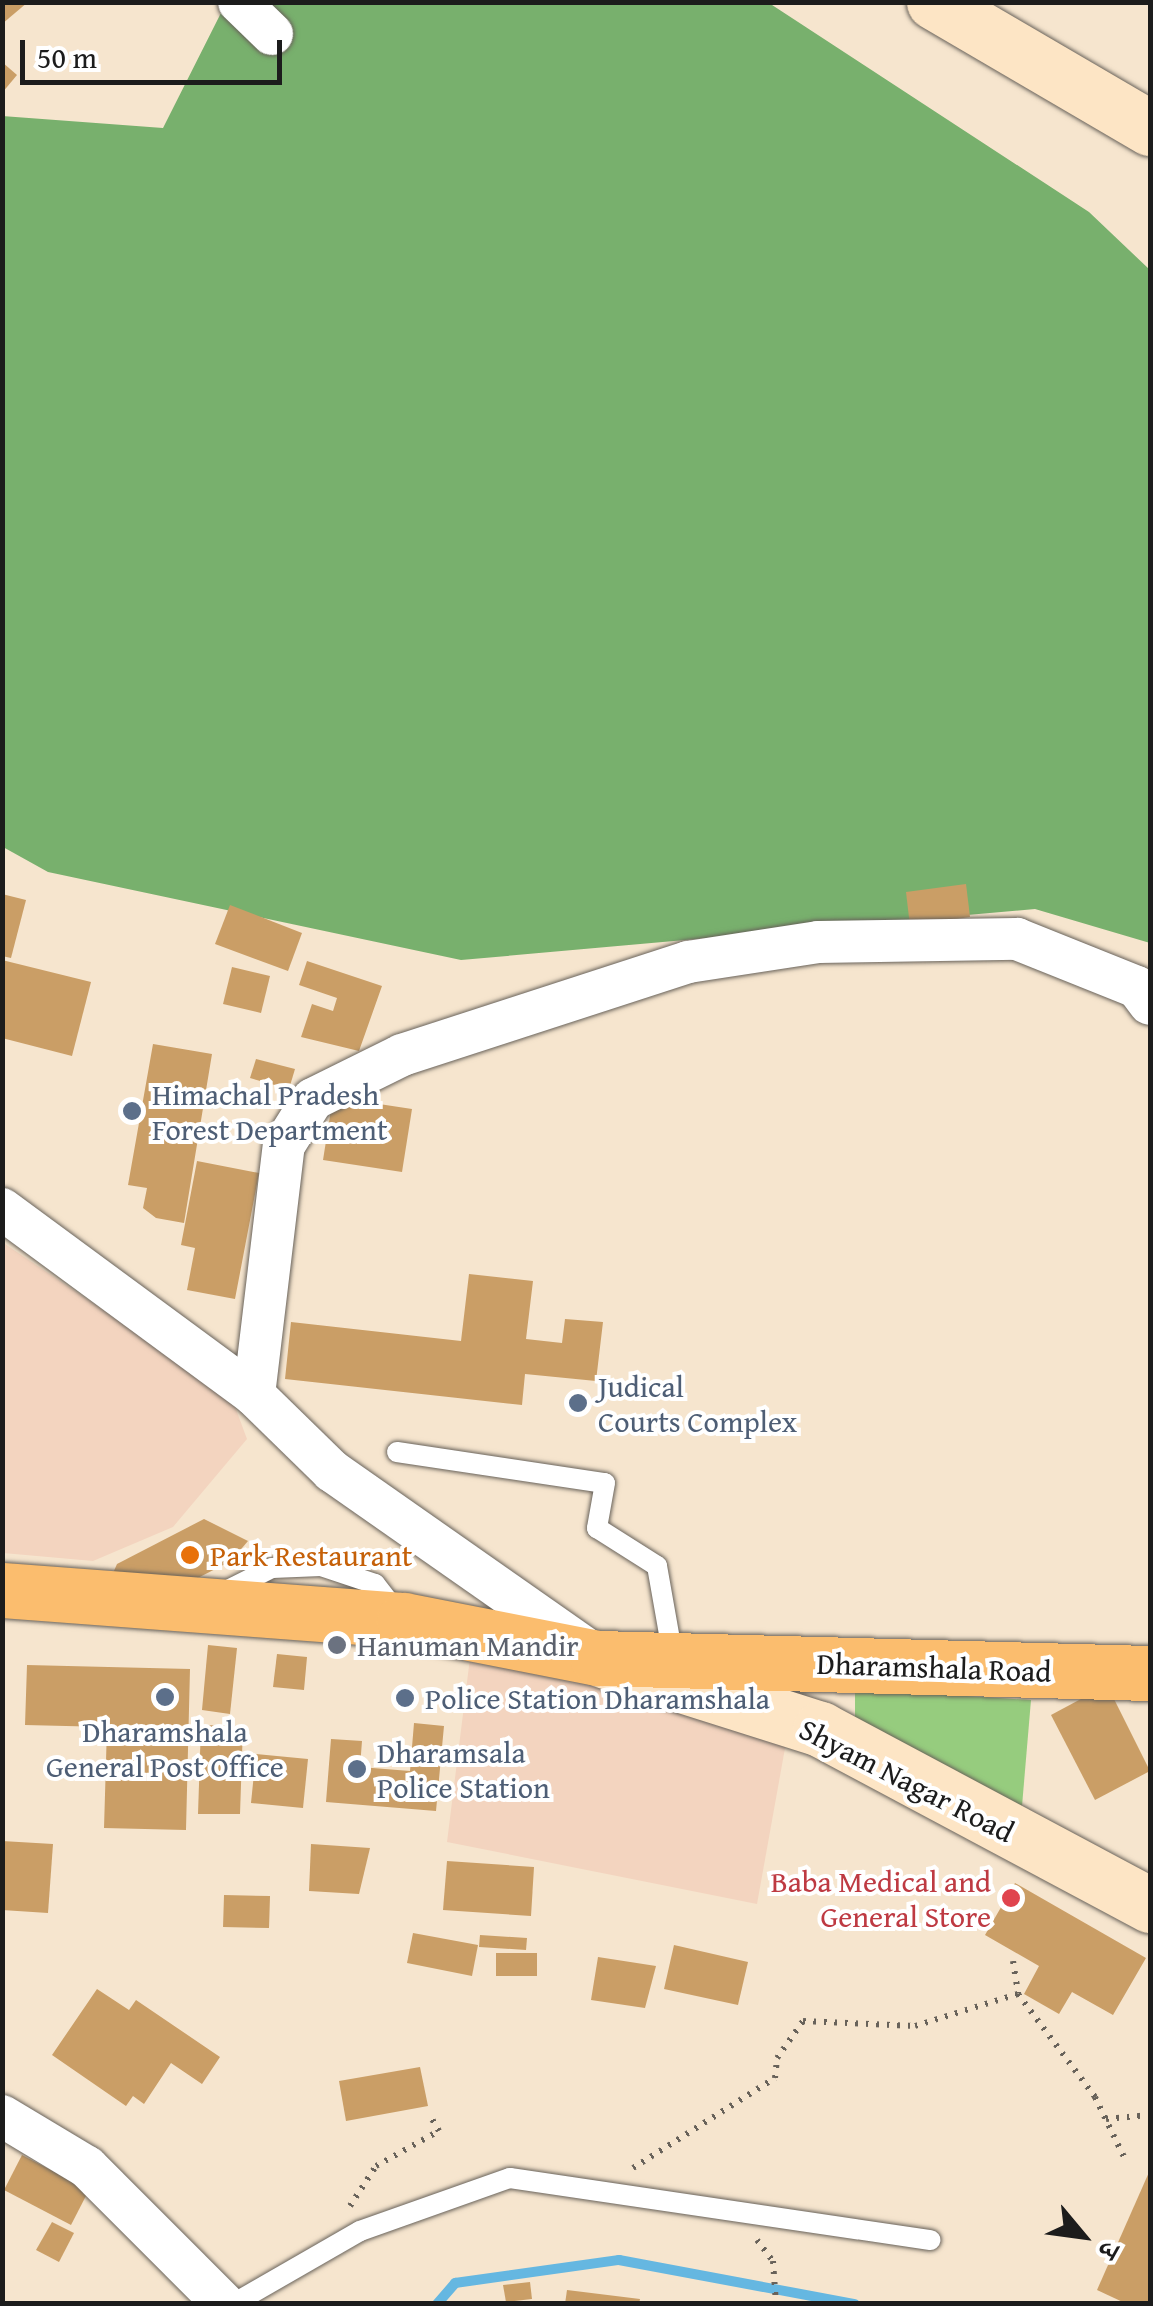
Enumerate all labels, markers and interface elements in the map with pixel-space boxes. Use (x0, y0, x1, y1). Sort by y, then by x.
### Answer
scale bar (25, 20, 288, 82)
text: 50 m (37, 35, 97, 79)
place label: Himachal Pradesh Forest Department (152, 1076, 388, 1146)
marker: Himachal Pradesh Forest Department (121, 1100, 143, 1122)
place label: Judical Courts Complex (598, 1368, 797, 1438)
marker: Judical Courts Complex (567, 1392, 589, 1414)
place label: Park Restaurant (210, 1537, 412, 1573)
marker: Park Restaurant (179, 1544, 201, 1566)
place label: Hanuman Mandir (357, 1627, 579, 1663)
marker: Hanuman Mandir (326, 1634, 348, 1656)
street label: Dharamshala Road (816, 1645, 1052, 1689)
place label: Police Station Dharamshala (425, 1680, 770, 1716)
marker: Dharamshala General Post Office (154, 1686, 176, 1708)
marker: Police Station Dharamshala (394, 1687, 416, 1709)
street label: Shyam Nagar Road (794, 1710, 1020, 1850)
place label: Dharamshala General Post Office (46, 1713, 284, 1784)
place label: Dharamsala Police Station (377, 1734, 550, 1804)
marker: Dharamsala Police Station (346, 1758, 368, 1780)
place label: Baba Medical and General Store (771, 1863, 991, 1934)
marker: Baba Medical and General Store (1000, 1887, 1022, 1909)
north arrow (1033, 2186, 1133, 2286)
text: उ (1088, 2235, 1131, 2267)

